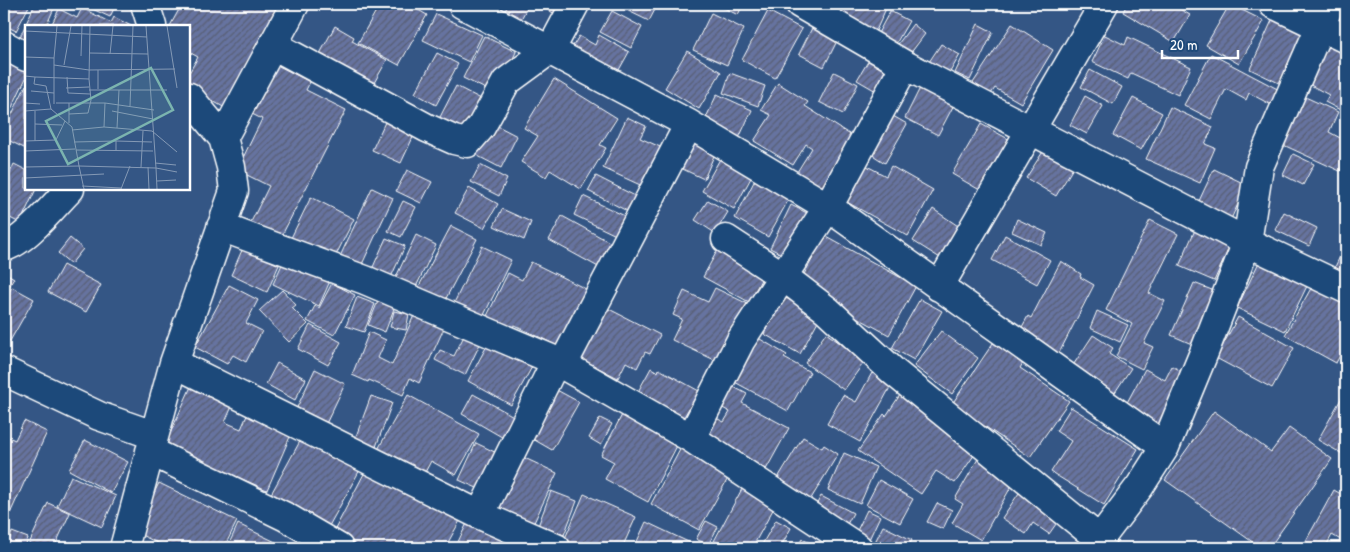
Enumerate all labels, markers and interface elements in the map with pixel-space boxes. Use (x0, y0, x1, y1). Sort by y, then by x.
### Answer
inset map (25, 25, 190, 190)
scale bar (1162, 28, 1239, 60)
text: 20 m (1170, 34, 1197, 55)

